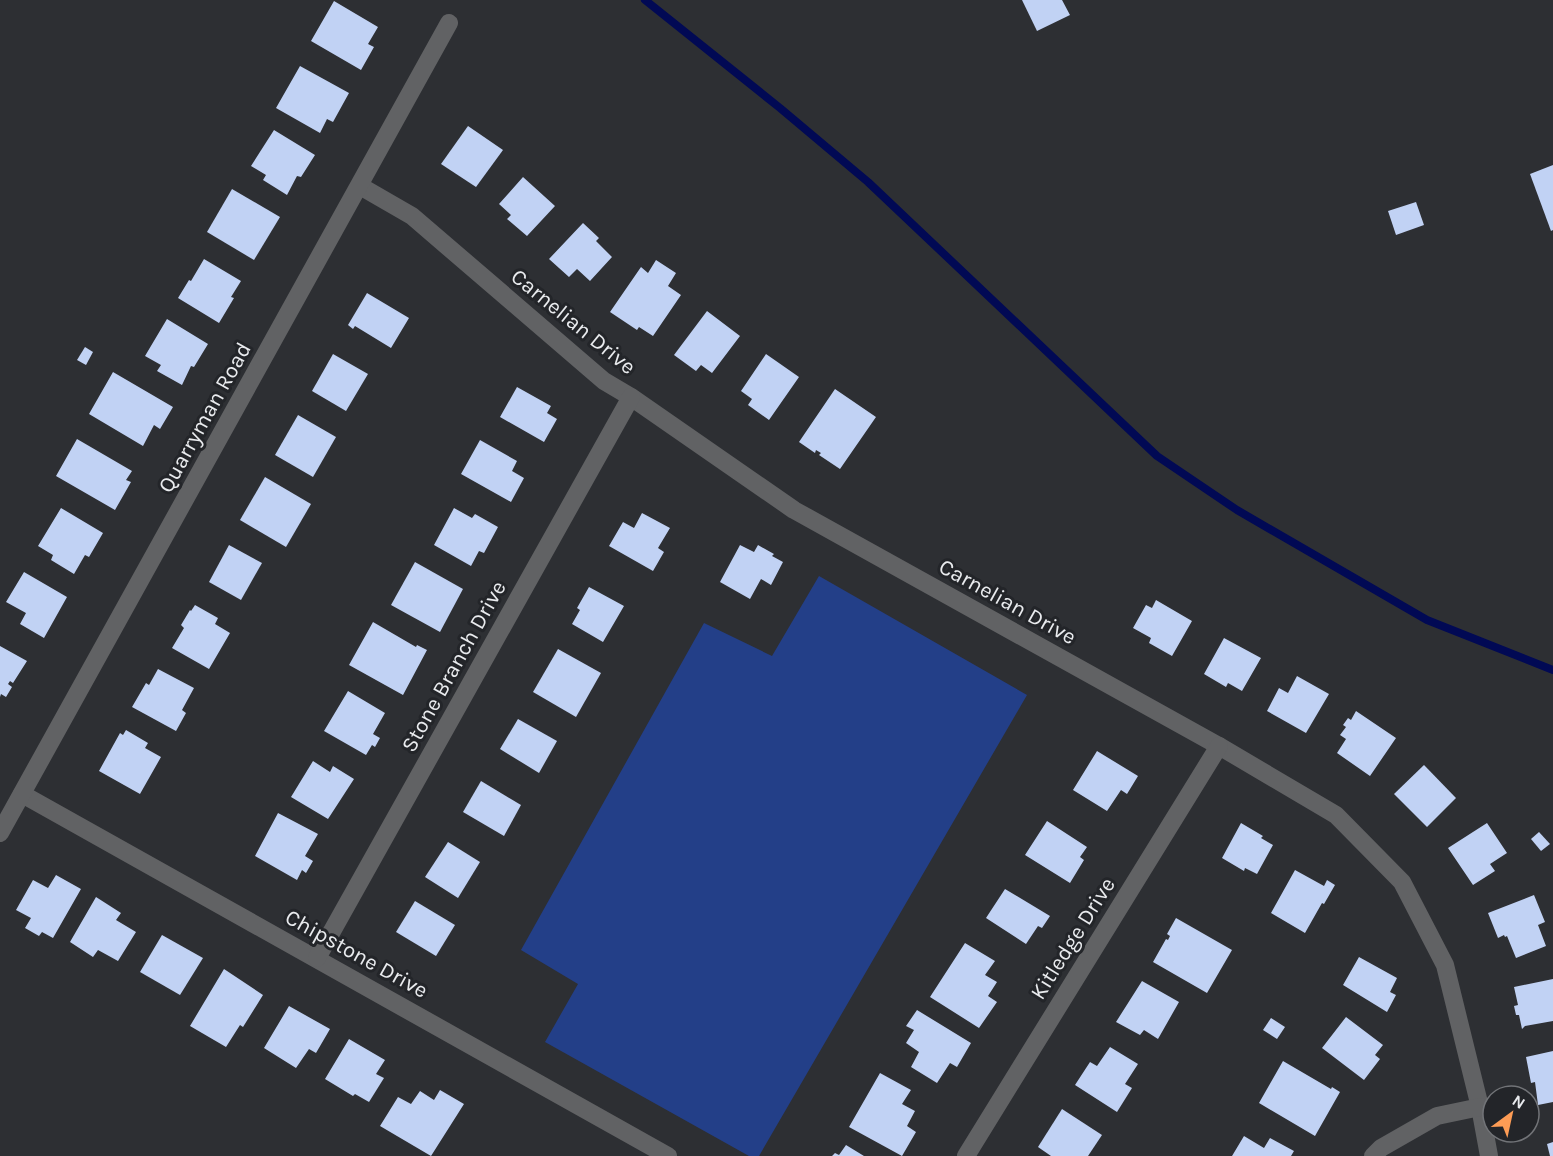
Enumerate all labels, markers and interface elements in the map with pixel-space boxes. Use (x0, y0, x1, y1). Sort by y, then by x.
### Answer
street label: Carnelian Drive (506, 264, 641, 380)
street label: Quarryman Road (153, 338, 257, 497)
street label: Carnelian Drive (934, 553, 1081, 650)
street label: Stone Branch Drive (396, 576, 512, 757)
street label: Kitledge Drive (1025, 873, 1121, 1004)
street label: Chipstone Drive (281, 904, 432, 1004)
north arrow (1481, 1084, 1541, 1144)
text: N (1509, 1091, 1529, 1113)

